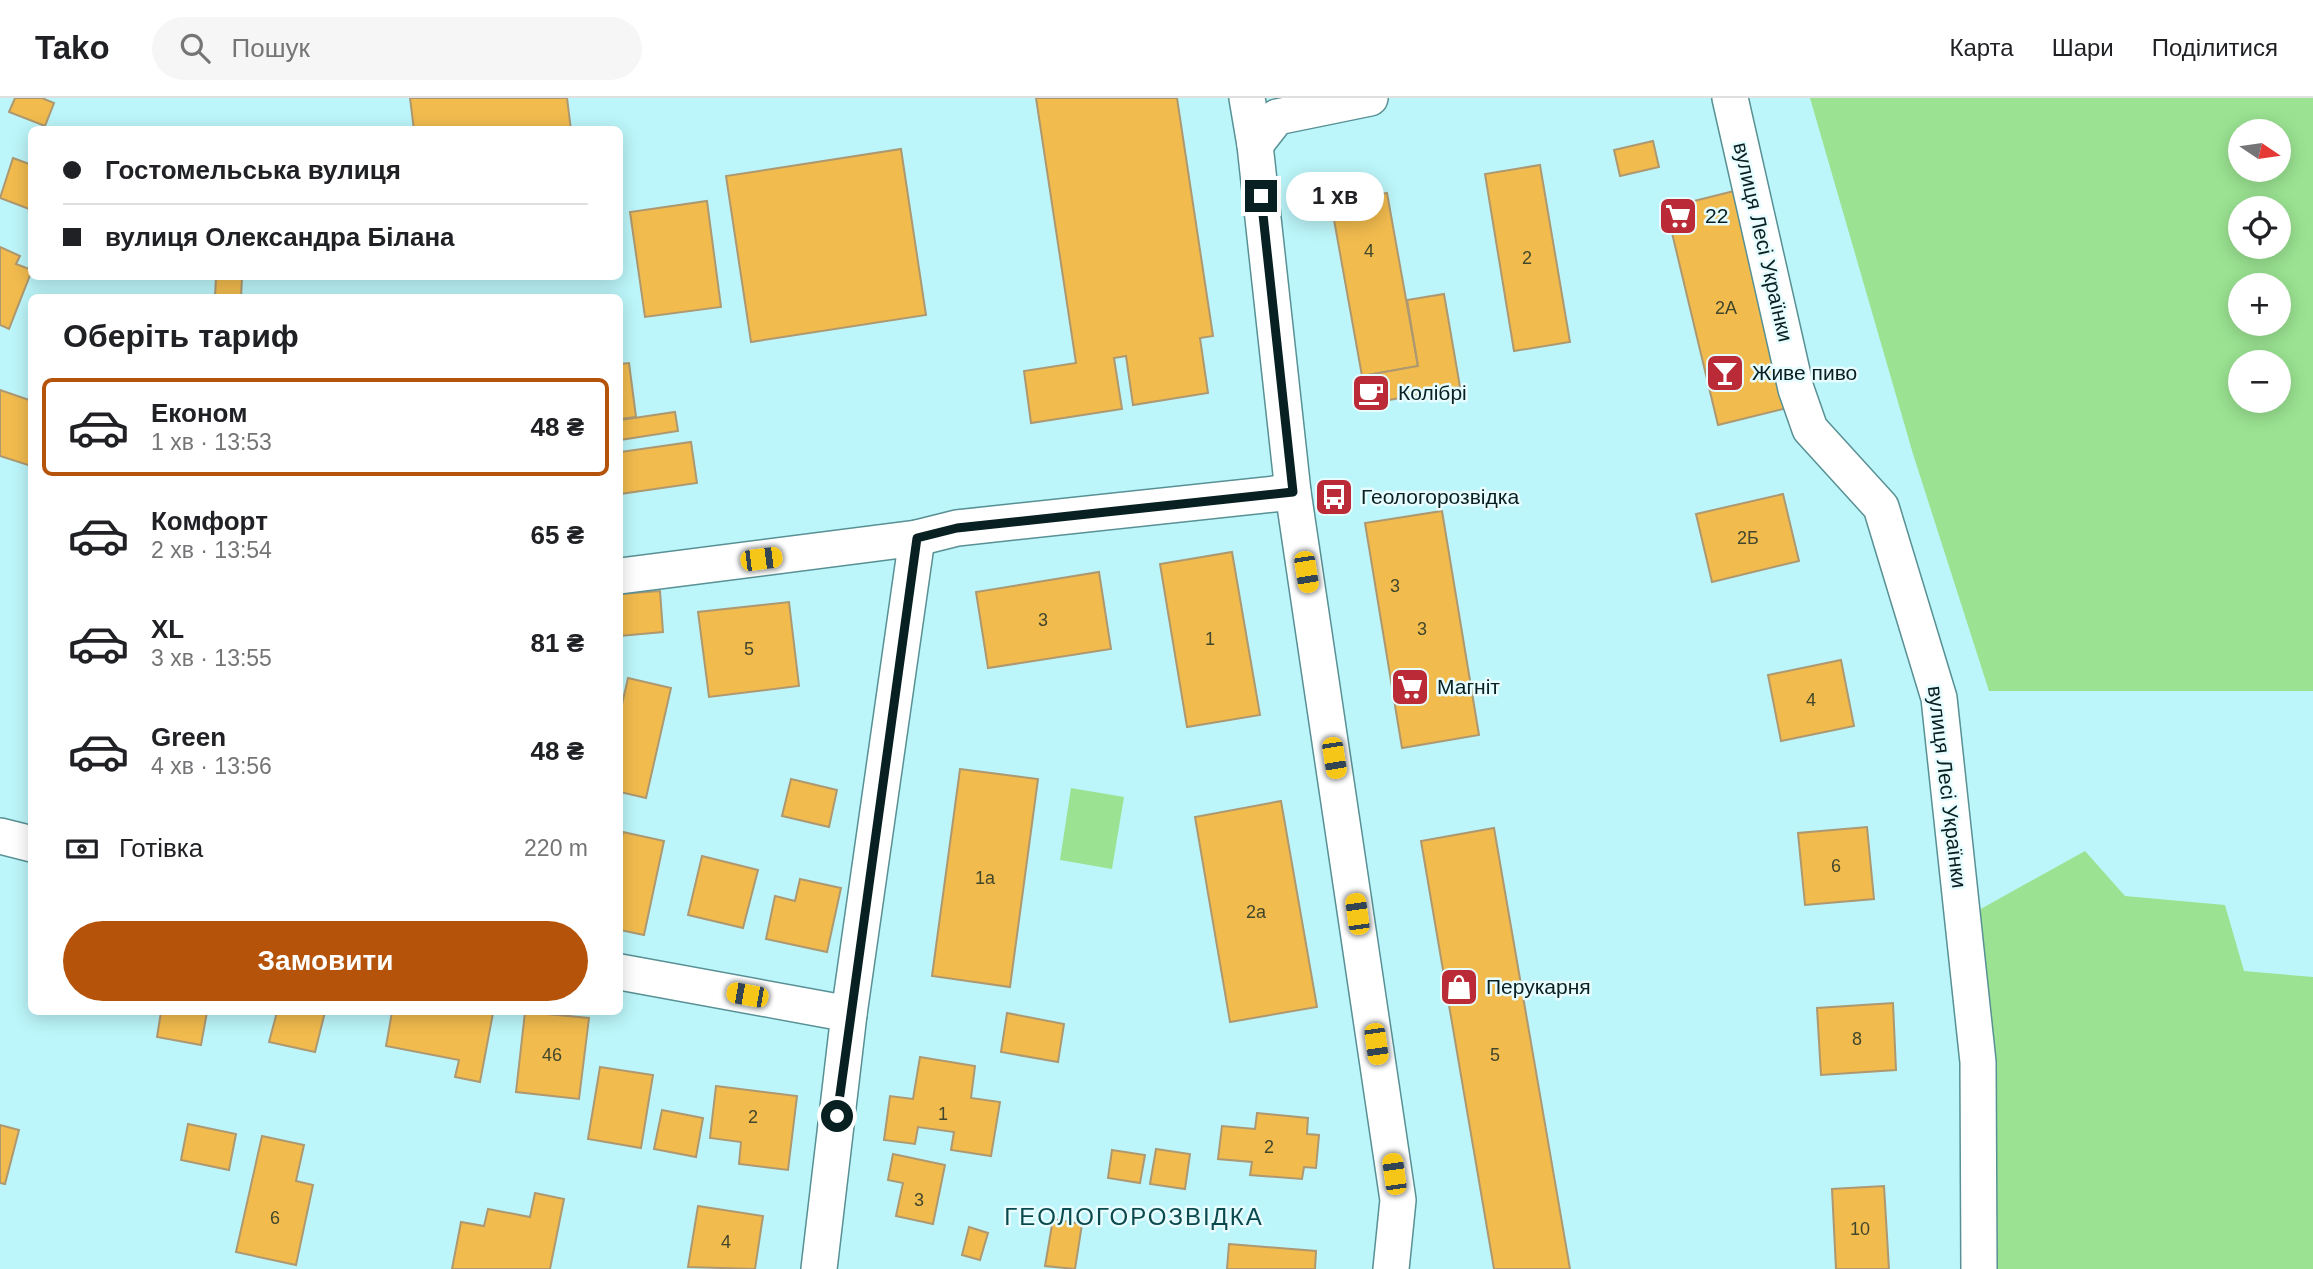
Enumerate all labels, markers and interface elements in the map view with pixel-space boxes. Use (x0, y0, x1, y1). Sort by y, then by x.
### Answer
search box (152, 17, 642, 80)
text: Tako (35, 29, 110, 66)
icon: search (176, 29, 214, 67)
text: Пошук (232, 33, 310, 63)
text: Карта (1949, 34, 2014, 61)
text: Шари (2052, 34, 2114, 61)
text: Поділитися (2152, 34, 2278, 61)
north arrow (2228, 119, 2291, 182)
map controls (2228, 119, 2291, 413)
street label: вулиця Лесі Українки (1729, 140, 1798, 344)
text: Гостомельська вулиця (105, 155, 401, 185)
callout: 1 хв (1286, 172, 1384, 220)
route end (1245, 180, 1277, 212)
text: 1 хв (1312, 183, 1358, 209)
supermarket icon: 22 (1657, 195, 1699, 237)
button: locate (2228, 196, 2291, 259)
place label: 22 (1705, 204, 1728, 227)
text: вулиця Олександра Білана (105, 222, 455, 252)
house number: 4 (1364, 241, 1374, 261)
house number: 2 (1522, 248, 1532, 268)
button: + (2228, 273, 2291, 336)
house number: 2А (1715, 298, 1737, 318)
text: Оберіть тариф (63, 318, 299, 354)
button: − (2228, 350, 2291, 413)
bar icon: Живе пиво (1704, 352, 1746, 394)
place label: Живе пиво (1752, 361, 1857, 384)
cafe icon: Колібрі (1350, 372, 1392, 414)
place label: Колібрі (1398, 381, 1467, 404)
icon: car (67, 396, 130, 459)
text: Економ (151, 398, 247, 428)
text: 48 ₴ (531, 412, 584, 442)
text: 1 хв · 13:53 (151, 429, 272, 455)
bus stop icon: Геологорозвідка (1313, 476, 1355, 518)
place label: Геологорозвідка (1361, 485, 1519, 508)
icon: car (67, 504, 130, 567)
text: Комфорт (151, 506, 268, 536)
text: 65 ₴ (531, 520, 584, 550)
house number: 2Б (1737, 528, 1759, 548)
text: 2 хв · 13:54 (151, 537, 272, 563)
car (739, 546, 784, 572)
car (1293, 550, 1320, 594)
house number: 3 (1390, 576, 1400, 596)
house number: 3 (1038, 610, 1048, 630)
icon: car (67, 612, 130, 675)
text: XL (151, 614, 184, 644)
house number: 3 (1417, 619, 1427, 639)
text: 81 ₴ (531, 628, 584, 658)
house number: 1 (1205, 629, 1215, 649)
house number: 5 (744, 639, 754, 659)
text: 3 хв · 13:55 (151, 645, 272, 671)
supermarket icon: Магніт (1389, 666, 1431, 708)
place label: Магніт (1437, 675, 1500, 698)
street label: вулиця Лесі Українки (1924, 684, 1971, 889)
house number: 4 (1806, 690, 1816, 710)
icon: car (67, 720, 130, 783)
text: Green (151, 722, 226, 752)
text: 48 ₴ (531, 736, 584, 766)
car (1321, 736, 1348, 780)
text: 4 хв · 13:56 (151, 753, 272, 779)
icon: cash (63, 830, 101, 868)
text: Готівка (119, 833, 203, 863)
text: 220 m (524, 835, 588, 861)
house number: 6 (1831, 856, 1841, 876)
house number: 1а (975, 868, 996, 888)
car (1344, 892, 1371, 936)
house number: 2а (1246, 902, 1267, 922)
button: Замовити (63, 921, 588, 1001)
shop icon: Перукарня (1438, 966, 1480, 1008)
place label: Перукарня (1486, 975, 1591, 998)
car (725, 981, 770, 1009)
car (1363, 1022, 1390, 1066)
house number: 8 (1852, 1029, 1862, 1049)
house number: 46 (542, 1045, 562, 1065)
house number: 5 (1490, 1045, 1500, 1065)
route start (821, 1100, 853, 1132)
house number: 1 (938, 1104, 948, 1124)
house number: 2 (748, 1107, 758, 1127)
house number: 2 (1264, 1137, 1274, 1157)
car (1381, 1152, 1408, 1196)
house number: 3 (914, 1190, 924, 1210)
district label: ГЕОЛОГОРОЗВІДКА (1004, 1203, 1264, 1230)
house number: 6 (270, 1208, 280, 1228)
house number: 10 (1850, 1219, 1870, 1239)
house number: 4 (721, 1232, 731, 1252)

